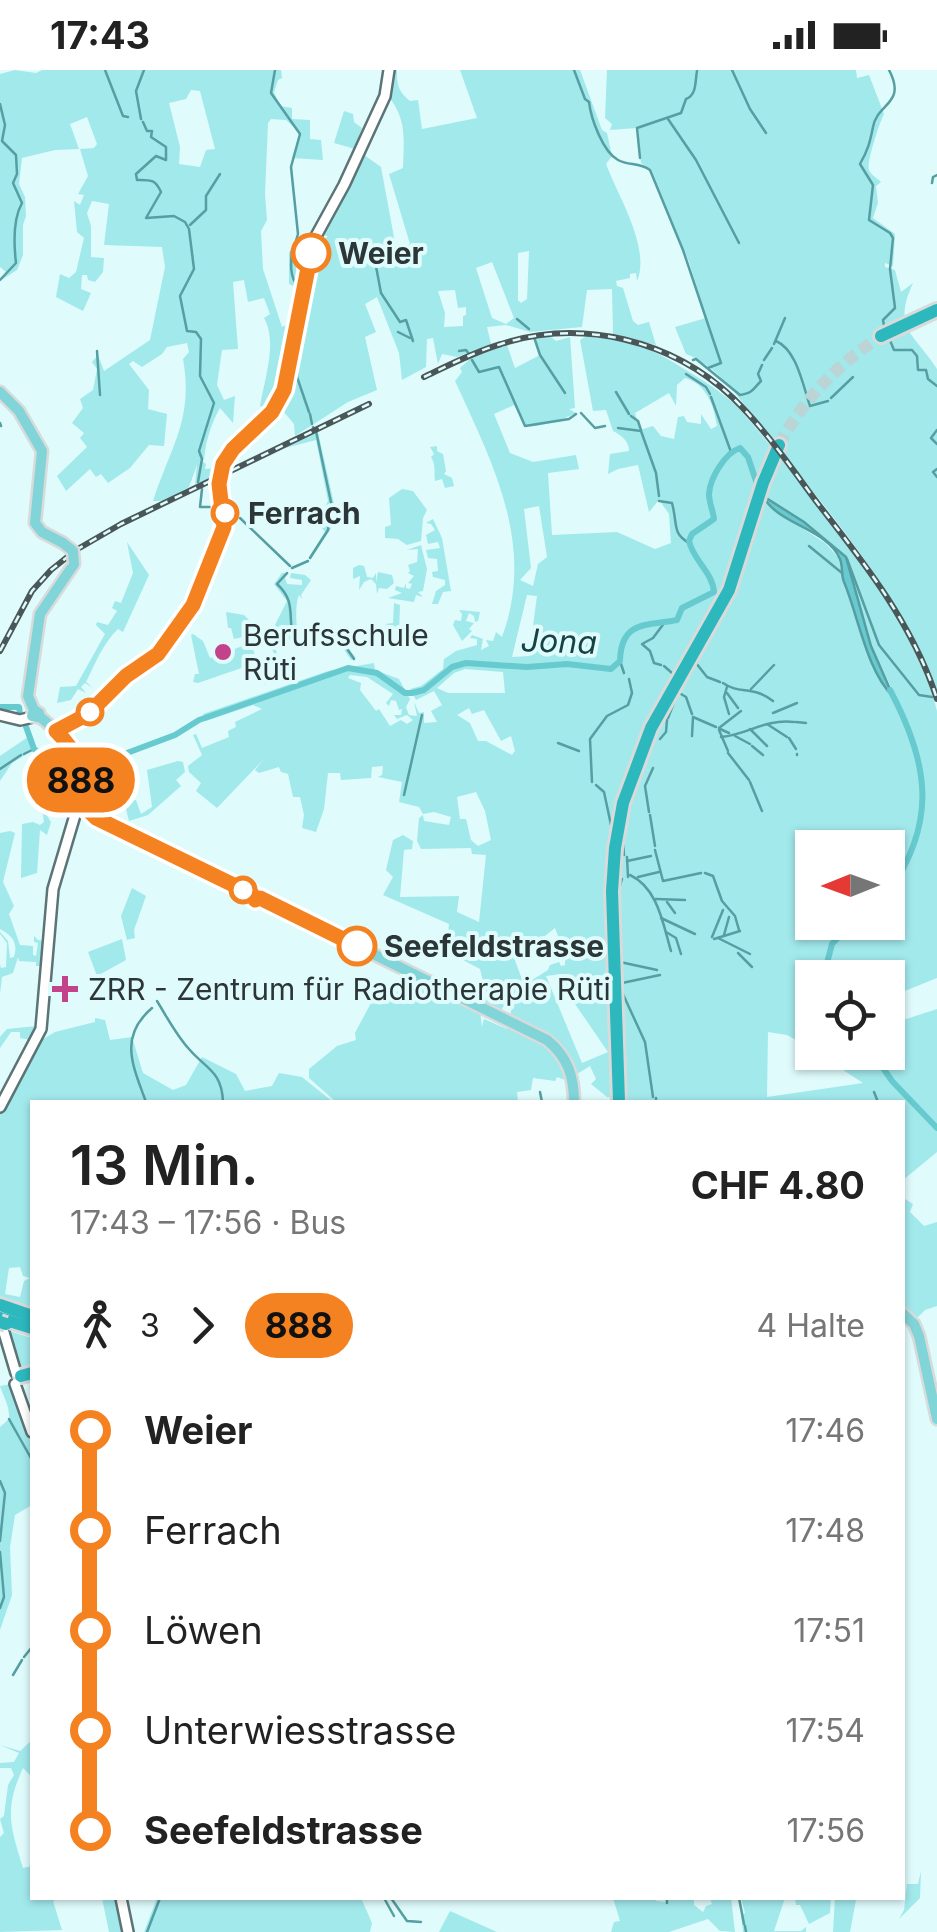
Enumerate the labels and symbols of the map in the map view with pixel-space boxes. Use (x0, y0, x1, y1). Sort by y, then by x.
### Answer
marker: Weier (292, 234, 330, 272)
place label: Weier (338, 235, 424, 271)
place label: Ferrach (248, 495, 361, 531)
marker: Ferrach (212, 500, 238, 526)
place label: Berufsschule Rüti (243, 617, 429, 687)
water label: Jona (520, 620, 598, 662)
marker: Berufsschule Rüti (212, 641, 234, 663)
unlabelled marker (77, 699, 103, 725)
line badge: 888 (23, 748, 138, 812)
north arrow (795, 830, 905, 940)
unlabelled marker (230, 877, 256, 903)
marker: Seefeldstrasse (338, 927, 376, 965)
place label: Seefeldstrasse (384, 928, 604, 964)
place label: ZRR - Zentrum für Radiotherapie Rüti (88, 971, 611, 1007)
marker: ZRR - Zentrum für Radiotherapie Rüti (52, 976, 78, 1002)

